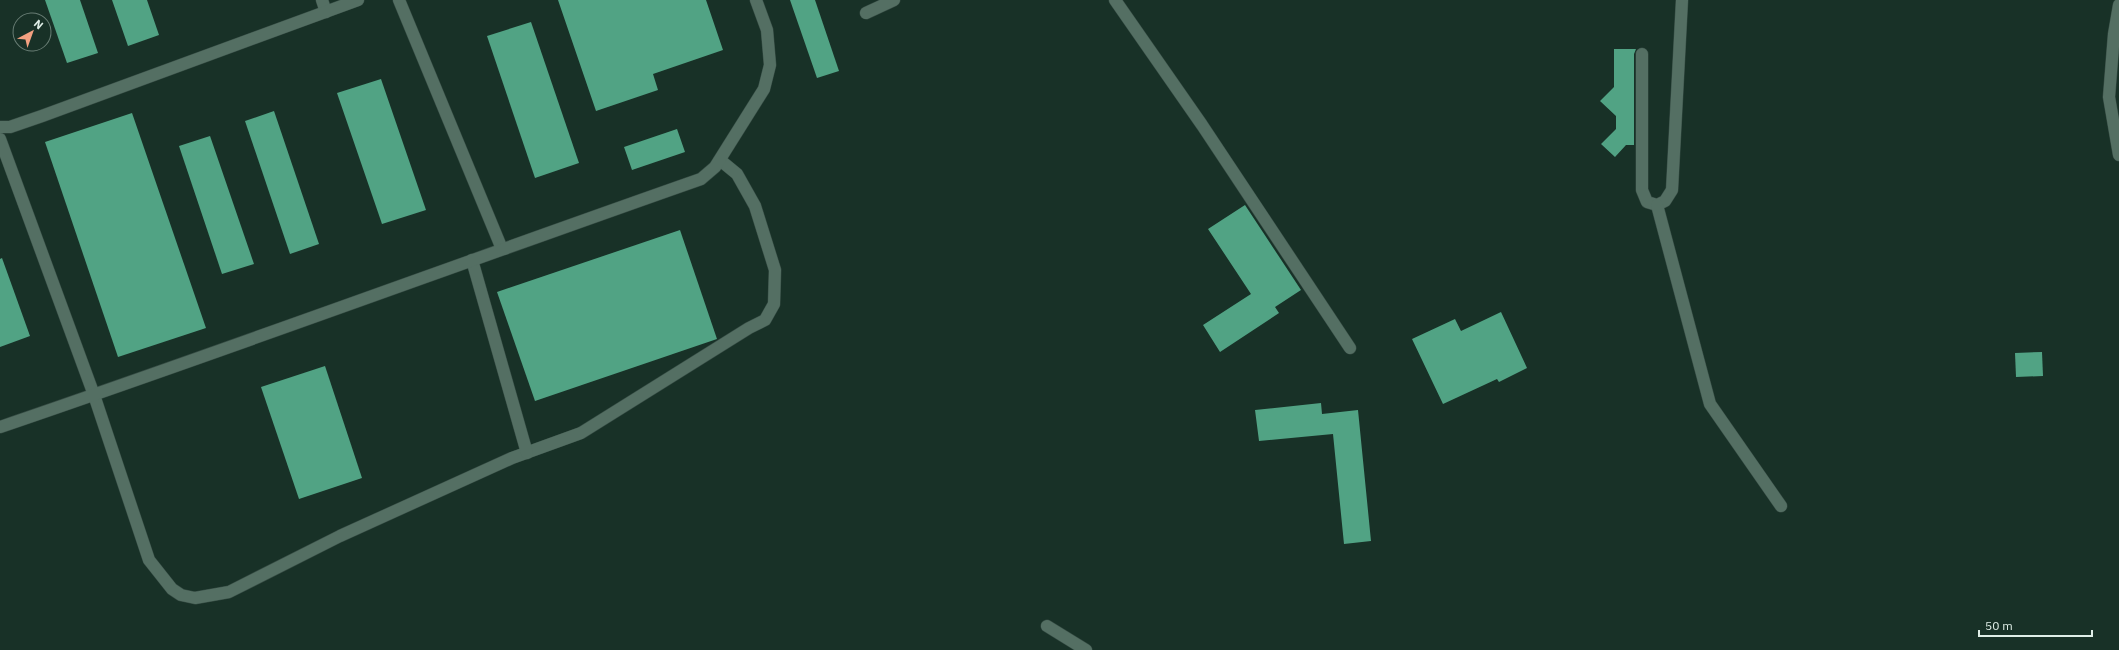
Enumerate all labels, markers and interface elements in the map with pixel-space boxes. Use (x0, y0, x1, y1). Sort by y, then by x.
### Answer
north arrow (12, 12, 52, 52)
text: N (31, 17, 46, 32)
scale bar (1979, 612, 2092, 638)
text: 50 m (1985, 618, 2013, 633)

